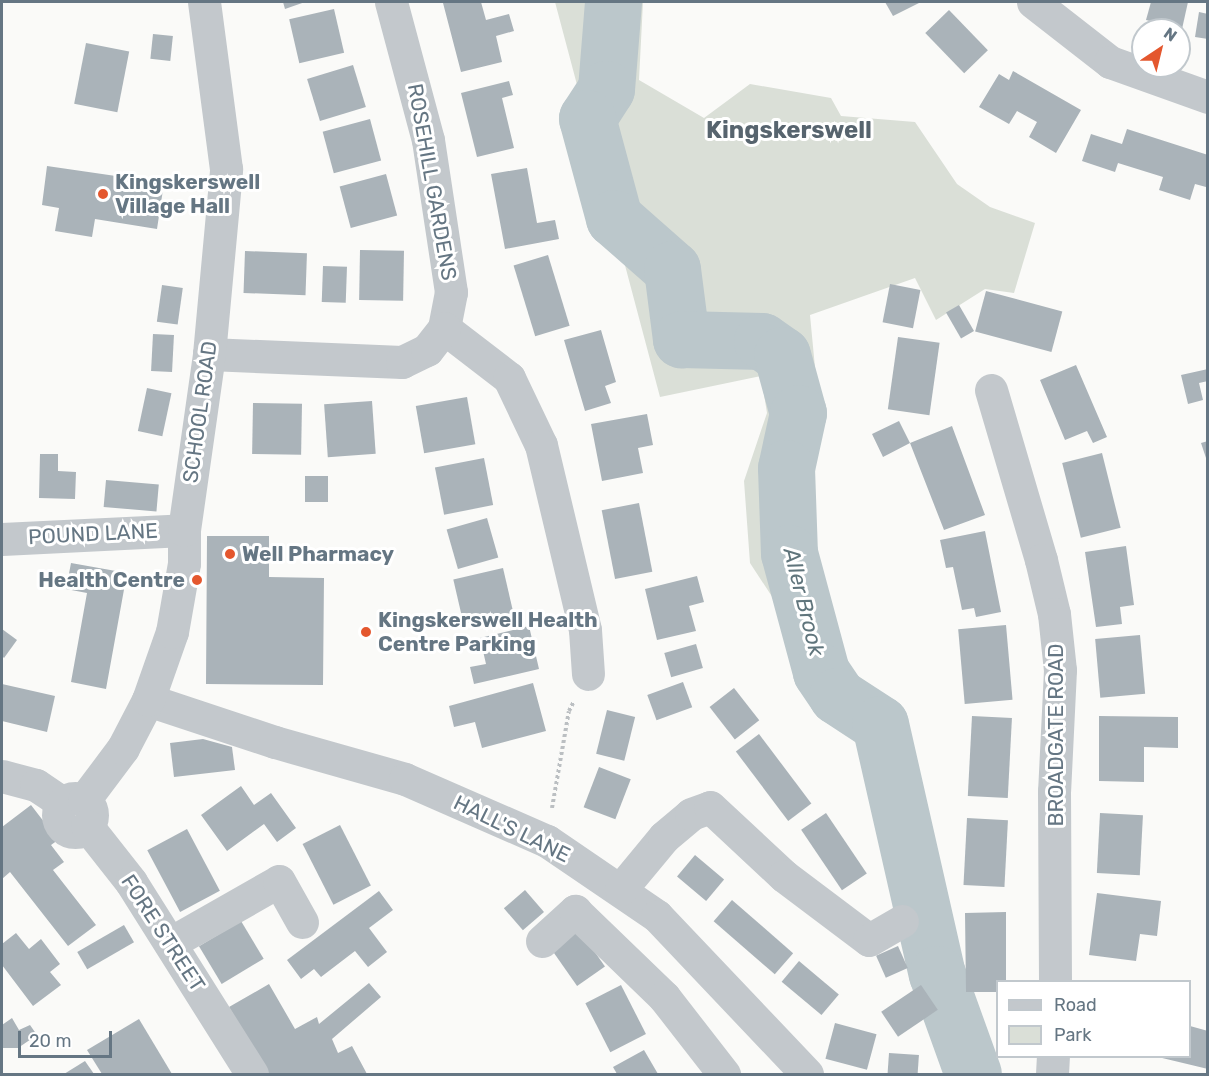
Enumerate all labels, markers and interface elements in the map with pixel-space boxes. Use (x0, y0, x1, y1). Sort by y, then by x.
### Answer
north arrow (1131, 18, 1191, 78)
text: N (1160, 23, 1181, 46)
street label: ROSEHILL GARDENS (402, 81, 462, 283)
district label: Kingskerswell (706, 117, 872, 145)
place label: Kingskerswell Village Hall (115, 169, 260, 219)
marker: Kingskerswell Village Hall (96, 187, 110, 201)
street label: SCHOOL ROAD (178, 339, 222, 485)
street label: POUND LANE (28, 518, 158, 550)
place label: Well Pharmacy (242, 541, 394, 567)
water label: Aller Brook (778, 545, 830, 659)
marker: Well Pharmacy (223, 547, 237, 561)
place label: Health Centre (38, 567, 185, 593)
marker: Health Centre (190, 573, 204, 587)
place label: Kingskerswell Health Centre Parking (378, 607, 598, 657)
marker: Kingskerswell Health Centre Parking (359, 625, 373, 639)
street label: BROADGATE ROAD (1043, 643, 1069, 827)
street label: HALL'S LANE (450, 790, 574, 868)
street label: FORE STREET (116, 870, 210, 996)
legend (996, 980, 1191, 1058)
text: Road (1054, 994, 1097, 1016)
scale bar (21, 1019, 116, 1057)
text: Park (1054, 1024, 1091, 1046)
text: 20 m (29, 1030, 71, 1052)

